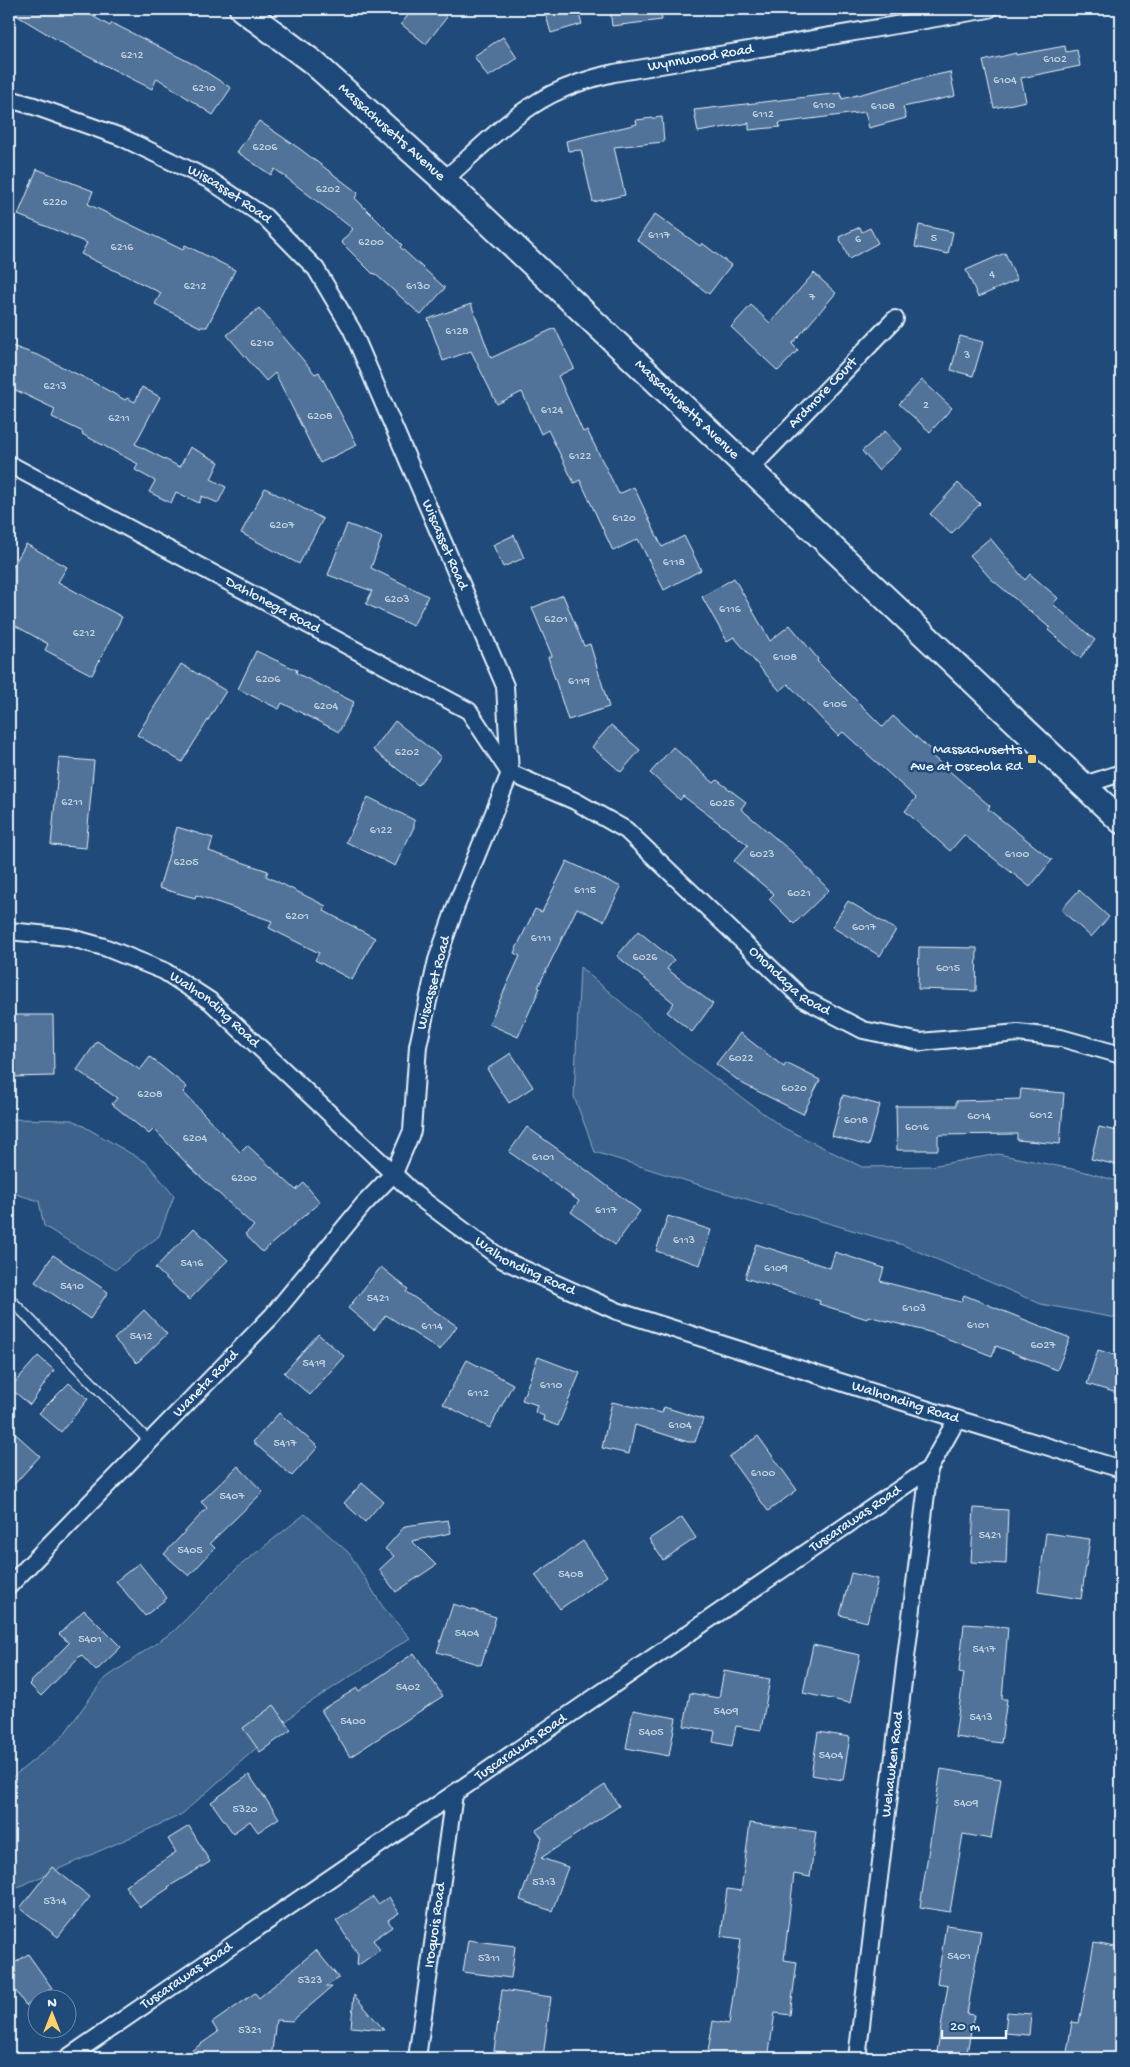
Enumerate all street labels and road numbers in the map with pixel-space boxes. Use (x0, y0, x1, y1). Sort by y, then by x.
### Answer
street label: Wynnwood Road (646, 40, 756, 76)
street label: Massachusetts Avenue (334, 80, 449, 186)
street label: Wiscasset Road (184, 161, 276, 228)
street label: Ardmore Court (785, 352, 863, 433)
street label: Massachusetts Avenue (630, 356, 743, 464)
street label: Wiscasset Road (417, 497, 472, 594)
street label: Dahlonega Road (221, 572, 324, 639)
street label: Wiscasset Road (413, 933, 455, 1032)
street label: Onondaga Road (744, 943, 834, 1021)
street label: Walhonding Road (166, 968, 264, 1053)
street label: Walhonding Road (471, 1233, 579, 1301)
street label: Waneta Road (169, 1346, 243, 1421)
street label: Walhonding Road (849, 1377, 962, 1428)
street label: Tuscarawas Road (805, 1481, 906, 1557)
street label: Tuscarawas Road (471, 1709, 571, 1786)
street label: Wehawken Road (878, 1709, 908, 1818)
street label: Iroquois Road (421, 1880, 451, 1969)
street label: Tuscarawas Road (137, 1938, 237, 2014)

